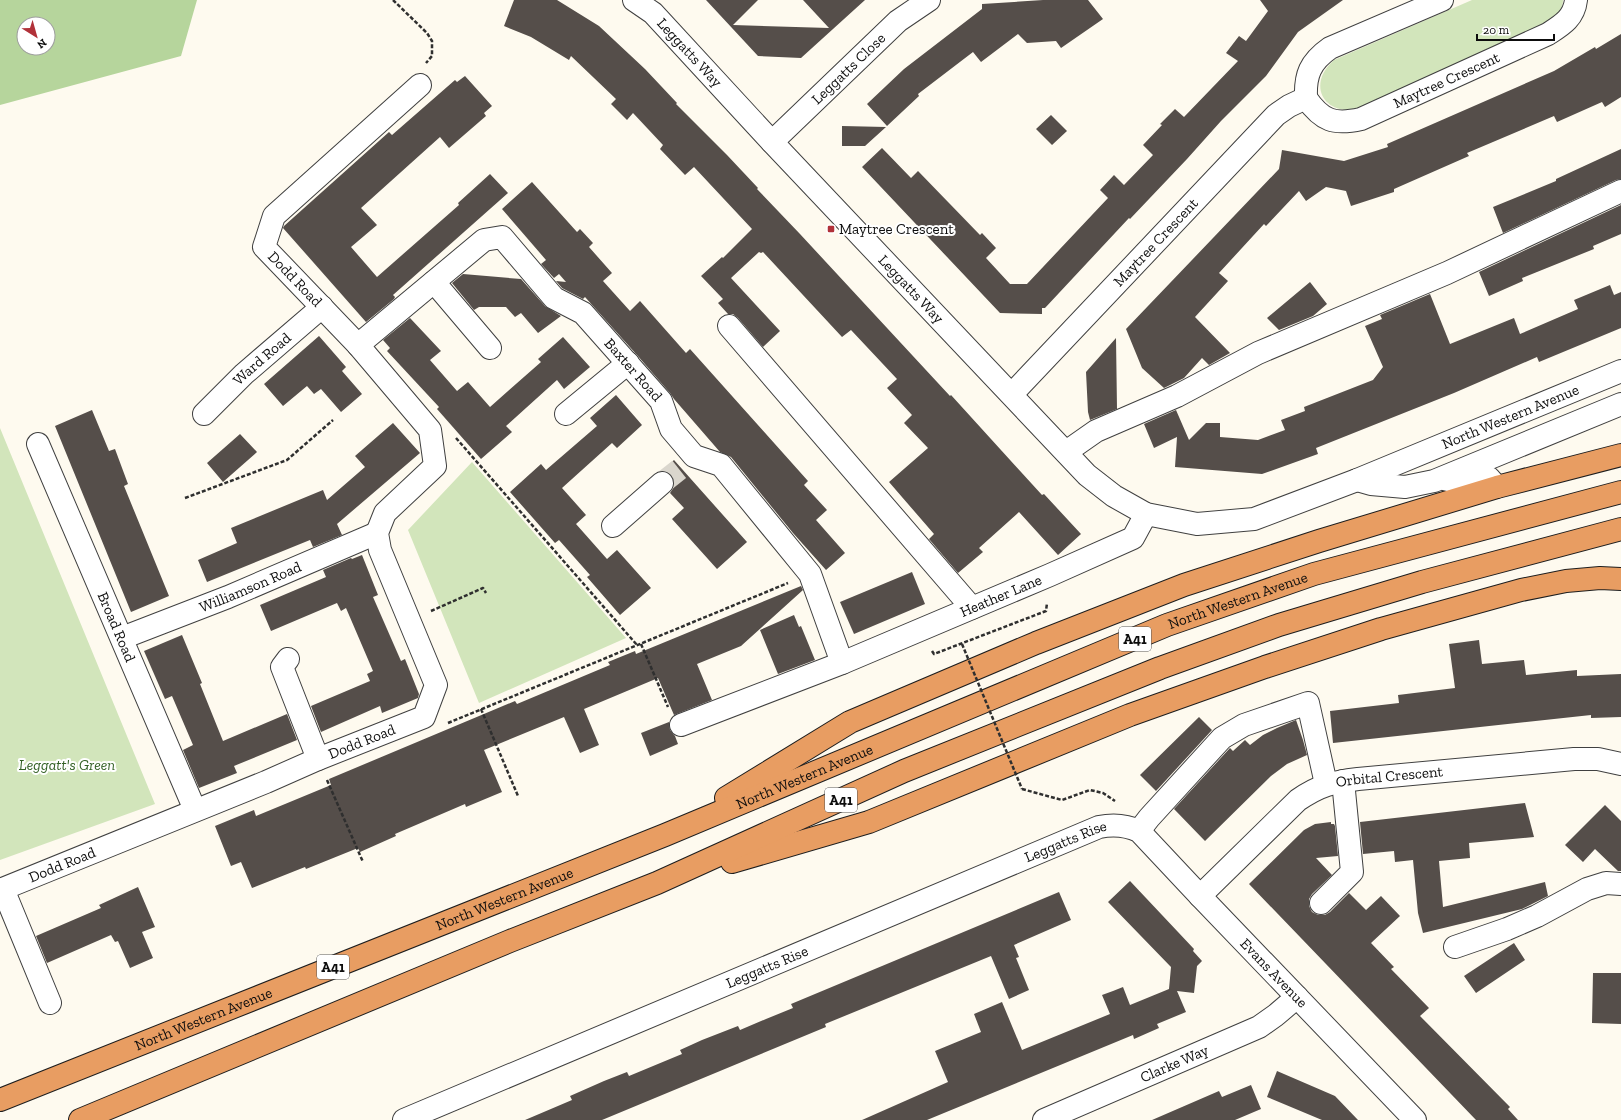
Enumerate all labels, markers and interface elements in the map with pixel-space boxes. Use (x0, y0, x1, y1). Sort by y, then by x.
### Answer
street label: Leggatts Way (653, 14, 726, 91)
north arrow (16, 16, 56, 56)
scale bar (1477, 16, 1554, 42)
text: 20 m (1483, 23, 1510, 37)
street label: Leggatts Close (808, 29, 889, 108)
text: N (34, 36, 49, 52)
street label: Maytree Crescent (1390, 48, 1503, 112)
street label: Maytree Crescent (1110, 194, 1202, 290)
place label: Maytree Crescent (839, 220, 954, 238)
marker: Maytree Crescent (826, 224, 836, 234)
street label: Dodd Road (264, 247, 326, 311)
street label: Leggatts Way (875, 251, 948, 327)
street label: Ward Road (229, 328, 295, 389)
street label: Baxter Road (601, 335, 667, 406)
street label: North Western Avenue (1439, 380, 1581, 453)
street label: Williamson Road (197, 557, 305, 616)
street label: North Western Avenue (1166, 568, 1310, 633)
street label: Heather Lane (957, 571, 1044, 621)
street label: Broad Road (94, 589, 140, 665)
road number: A41 (1119, 627, 1151, 651)
street label: Dodd Road (326, 720, 399, 763)
street label: North Western Avenue (733, 740, 876, 813)
park label: Leggatt's Green (19, 756, 115, 774)
street label: Orbital Crescent (1334, 762, 1444, 791)
road number: A41 (825, 788, 857, 812)
street label: Leggatts Rise (1022, 817, 1108, 866)
street label: Dodd Road (26, 843, 99, 886)
street label: North Western Avenue (433, 863, 576, 934)
street label: Evans Avenue (1236, 934, 1311, 1011)
street label: Leggatts Rise (723, 942, 811, 992)
road number: A41 (317, 955, 349, 979)
street label: North Western Avenue (132, 983, 275, 1054)
street label: Clarke Way (1137, 1041, 1212, 1086)

